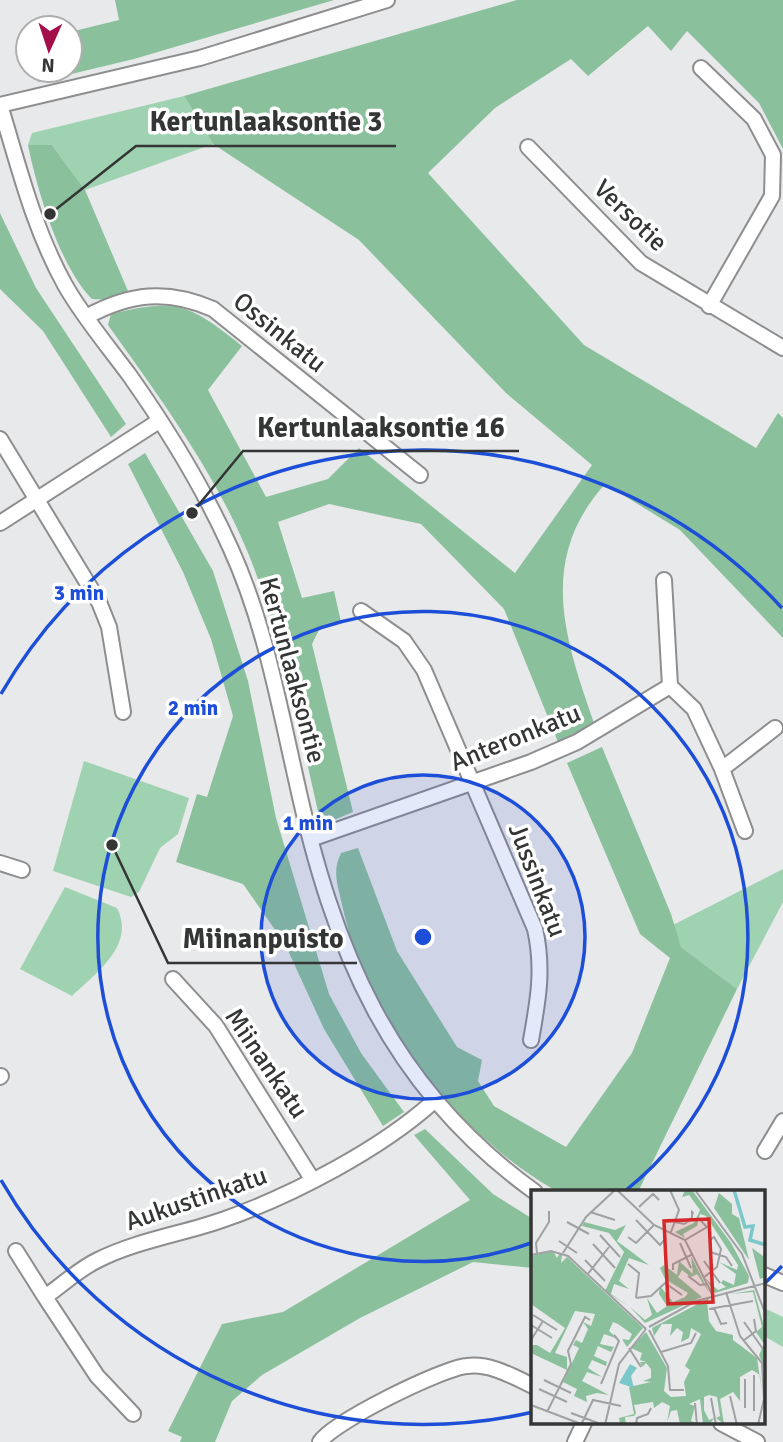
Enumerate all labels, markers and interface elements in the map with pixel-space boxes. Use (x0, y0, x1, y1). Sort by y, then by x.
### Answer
north arrow (14, 14, 84, 84)
text: N (41, 53, 55, 77)
callout: Kertunlaaksontie 3 (136, 97, 396, 146)
text: Kertunlaaksontie 3 (150, 105, 382, 139)
street label: Versotie (587, 173, 674, 259)
street label: Ossinkatu (226, 286, 332, 380)
callout: Kertunlaaksontie 16 (243, 402, 519, 451)
text: Kertunlaaksontie 16 (257, 411, 505, 445)
street label: Kertunlaaksontie (252, 574, 332, 767)
text: 3 min (54, 580, 104, 606)
text: 2 min (168, 695, 218, 721)
street label: Anteronkatu (445, 697, 585, 779)
text: 1 min (283, 810, 333, 836)
street label: Jussinkatu (501, 819, 573, 942)
callout: Miinanpuisto (168, 914, 357, 963)
text: Miinanpuisto (182, 922, 344, 956)
centre of rings (411, 925, 435, 949)
street label: Miinankatu (218, 1002, 315, 1125)
street label: Aukustinkatu (121, 1160, 271, 1238)
inset map (531, 1190, 766, 1424)

